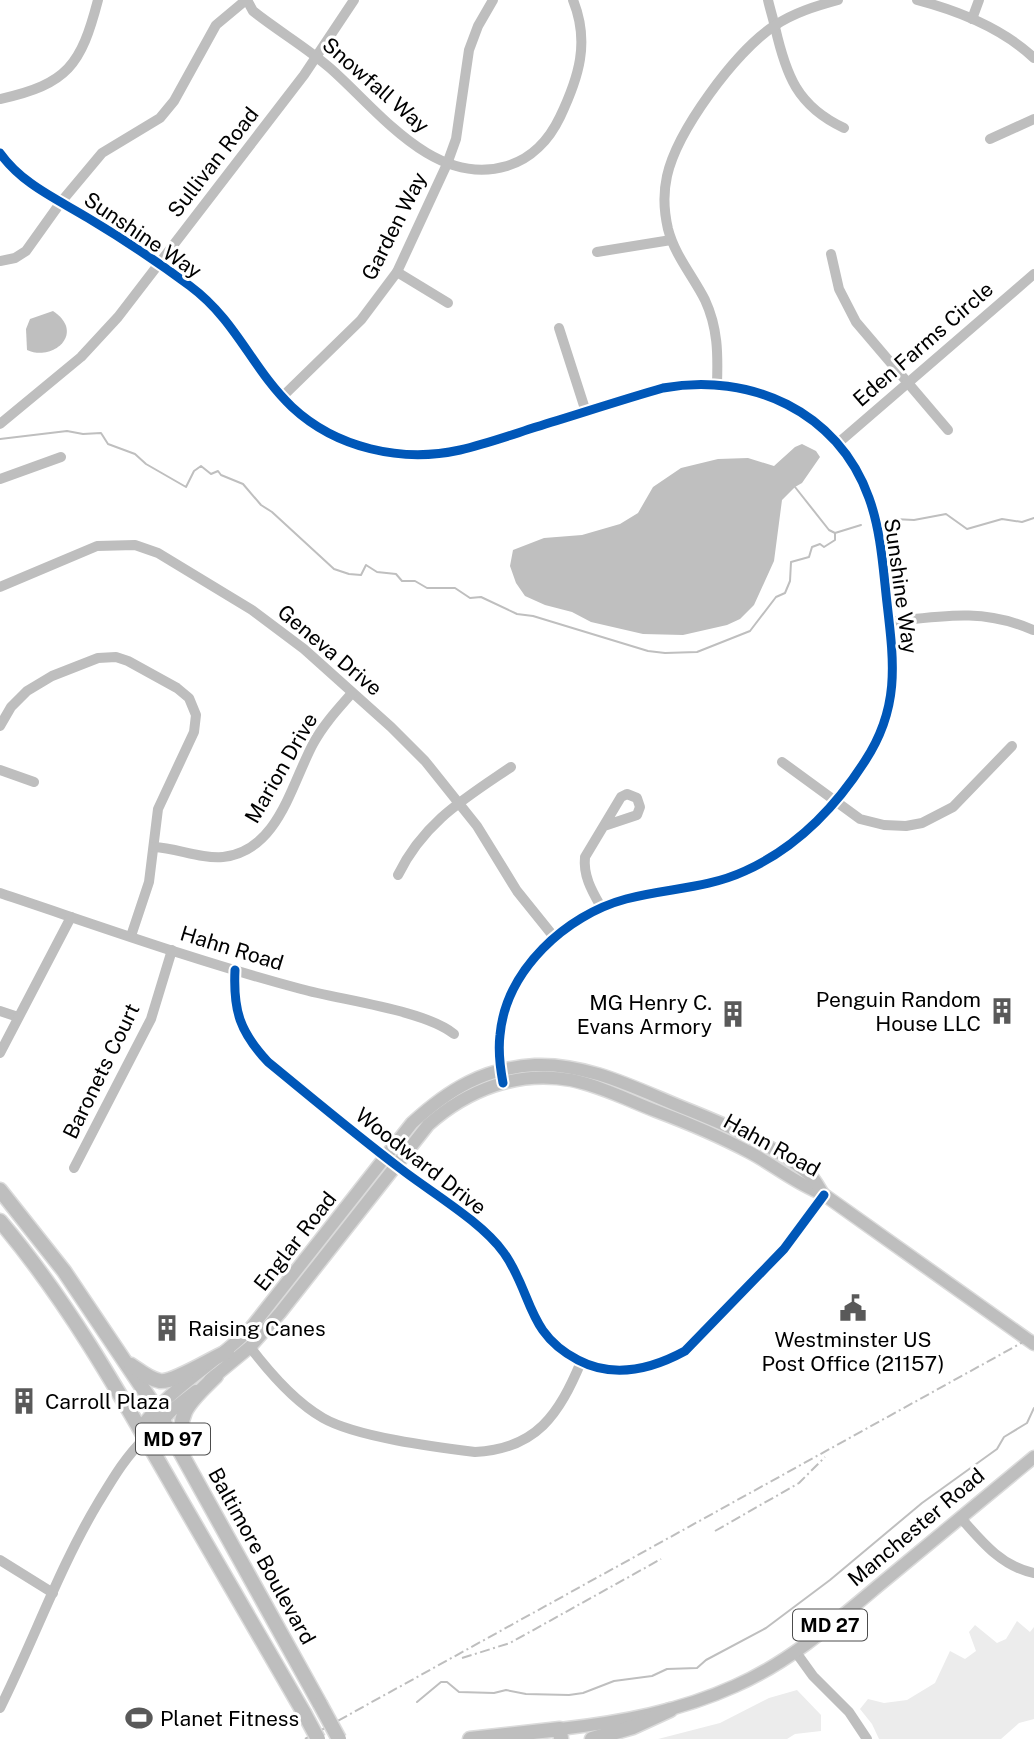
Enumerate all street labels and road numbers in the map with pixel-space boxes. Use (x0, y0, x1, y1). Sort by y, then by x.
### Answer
street label: Snowfall Way (318, 32, 434, 138)
street label: Sullivan Road (162, 102, 264, 222)
street label: Garden Way (356, 168, 432, 284)
street label: Sunshine Way (79, 186, 207, 284)
street label: Eden Farms Circle (848, 276, 998, 412)
street label: Sunshine Way (879, 517, 923, 655)
street label: Geneva Drive (273, 599, 387, 701)
street label: Marion Drive (239, 709, 323, 827)
street label: Hahn Road (177, 920, 287, 976)
street label: Baronets Court (57, 999, 145, 1143)
street label: Woodward Drive (351, 1102, 491, 1220)
street label: Hahn Road (719, 1108, 825, 1182)
street label: Englar Road (249, 1186, 341, 1296)
road number: MD 97 (136, 1424, 210, 1455)
street label: Baltimore Boulevard (203, 1463, 321, 1649)
street label: Manchester Road (843, 1463, 989, 1591)
road number: MD 27 (793, 1610, 867, 1640)

